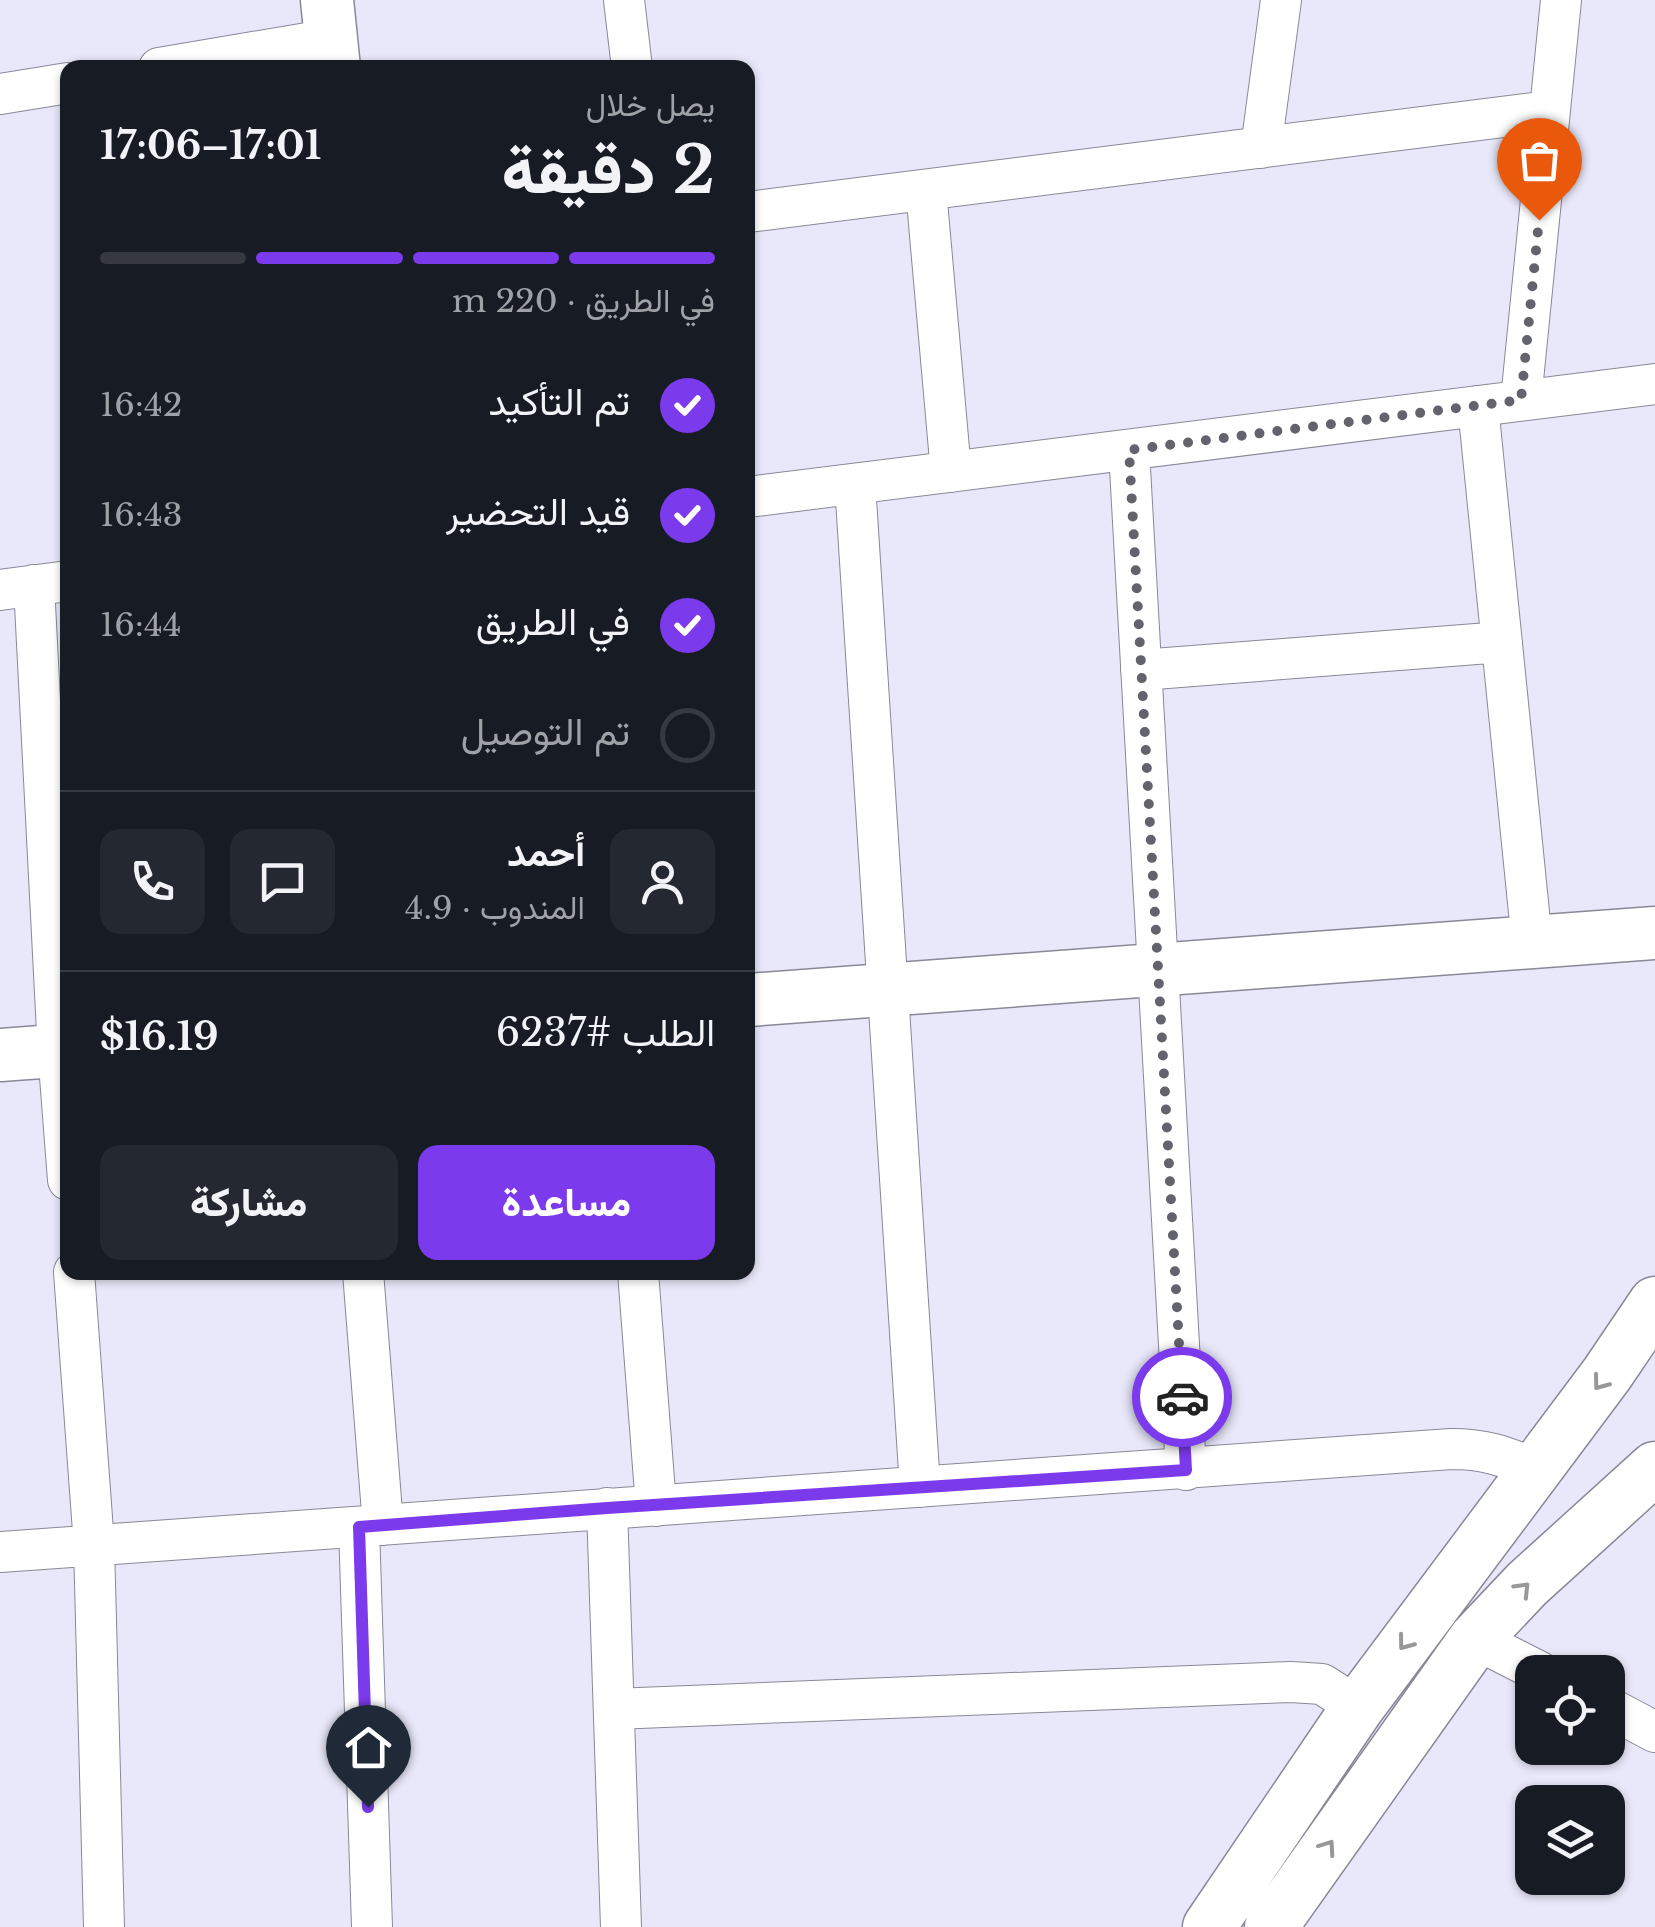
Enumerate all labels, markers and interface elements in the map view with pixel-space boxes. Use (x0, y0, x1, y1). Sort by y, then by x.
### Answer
text: يصل خلال (586, 85, 715, 125)
pin (1497, 118, 1582, 221)
text: 17:01–17:06 (100, 122, 321, 169)
text: 2 دقيقة (501, 130, 715, 211)
icon: bag (1512, 133, 1567, 188)
text: في الطريق · 220 m (452, 281, 715, 321)
text: تم التأكيد (488, 378, 630, 425)
icon: check (660, 378, 715, 433)
text: 16:42 (100, 385, 182, 425)
text: قيد التحضير (446, 488, 630, 535)
icon: check (660, 488, 715, 543)
text: 16:43 (100, 495, 182, 535)
text: في الطريق (476, 598, 630, 645)
icon: check (660, 598, 715, 653)
text: 16:44 (100, 605, 181, 645)
text: تم التوصيل (461, 708, 630, 755)
button: phone (100, 829, 205, 934)
button: chat (230, 829, 335, 934)
text: أحمد (507, 829, 585, 876)
button: person (610, 829, 715, 934)
text: المندوب · 4.9 (405, 888, 585, 928)
text: الطلب #6237 (496, 1009, 715, 1056)
text: $16.19 (100, 1013, 219, 1060)
button: مشاركة (100, 1145, 398, 1260)
button: مساعدة (418, 1145, 715, 1260)
courier (1132, 1347, 1232, 1447)
icon: car (1155, 1370, 1210, 1425)
one-way arrow (1594, 1372, 1612, 1390)
one-way arrow (1512, 1582, 1530, 1600)
one-way arrow (1400, 1632, 1417, 1650)
map controls (1515, 1655, 1625, 1895)
button: locate (1515, 1655, 1625, 1765)
pin (326, 1705, 411, 1808)
icon: home (341, 1720, 396, 1775)
button: layers (1515, 1785, 1625, 1895)
one-way arrow (1316, 1840, 1334, 1859)

